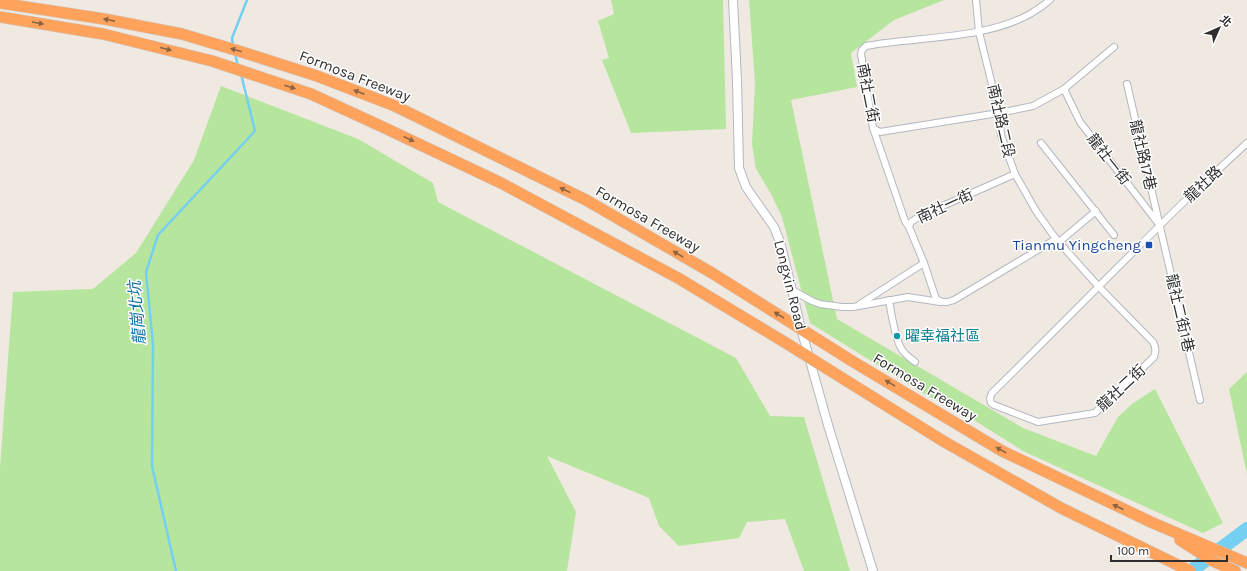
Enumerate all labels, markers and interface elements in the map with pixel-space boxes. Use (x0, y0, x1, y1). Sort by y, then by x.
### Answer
north arrow (1199, 8, 1239, 48)
text: 北 (1217, 13, 1234, 30)
one-way arrow (103, 17, 116, 23)
one-way arrow (32, 21, 45, 27)
street label: Formosa Freeway (297, 46, 413, 106)
one-way arrow (160, 47, 172, 53)
one-way arrow (230, 47, 242, 53)
street label: 南社二街 (853, 62, 883, 124)
street label: 南社路二段 (984, 82, 1018, 160)
one-way arrow (285, 84, 297, 90)
one-way arrow (352, 89, 364, 95)
street label: 龍社路17巷 (1126, 118, 1160, 192)
street label: 龍社一街 (1083, 130, 1135, 188)
one-way arrow (403, 136, 415, 142)
street label: 龍社路 (1180, 162, 1226, 206)
street label: Formosa Freeway (592, 182, 704, 256)
street label: 南社一街 (914, 185, 976, 227)
one-way arrow (559, 187, 571, 193)
place label: Tianmu Yingcheng (1013, 236, 1142, 254)
street label: Longxin Road (770, 238, 810, 332)
marker: Tianmu Yingcheng (1144, 240, 1154, 250)
one-way arrow (672, 250, 684, 257)
street label: 龍社二街1巷 (1162, 272, 1198, 354)
water label: 龍崗北坑 (125, 278, 149, 346)
one-way arrow (774, 311, 784, 319)
place label: 曜幸福社區 (905, 327, 980, 345)
marker: 曜幸福社區 (892, 331, 902, 341)
street label: Formosa Freeway (870, 349, 980, 425)
street label: 龍社二街 (1093, 361, 1149, 415)
one-way arrow (884, 380, 896, 387)
one-way arrow (995, 447, 1007, 454)
one-way arrow (1112, 504, 1124, 510)
scale bar (1111, 537, 1227, 563)
text: 100 m (1117, 544, 1149, 558)

